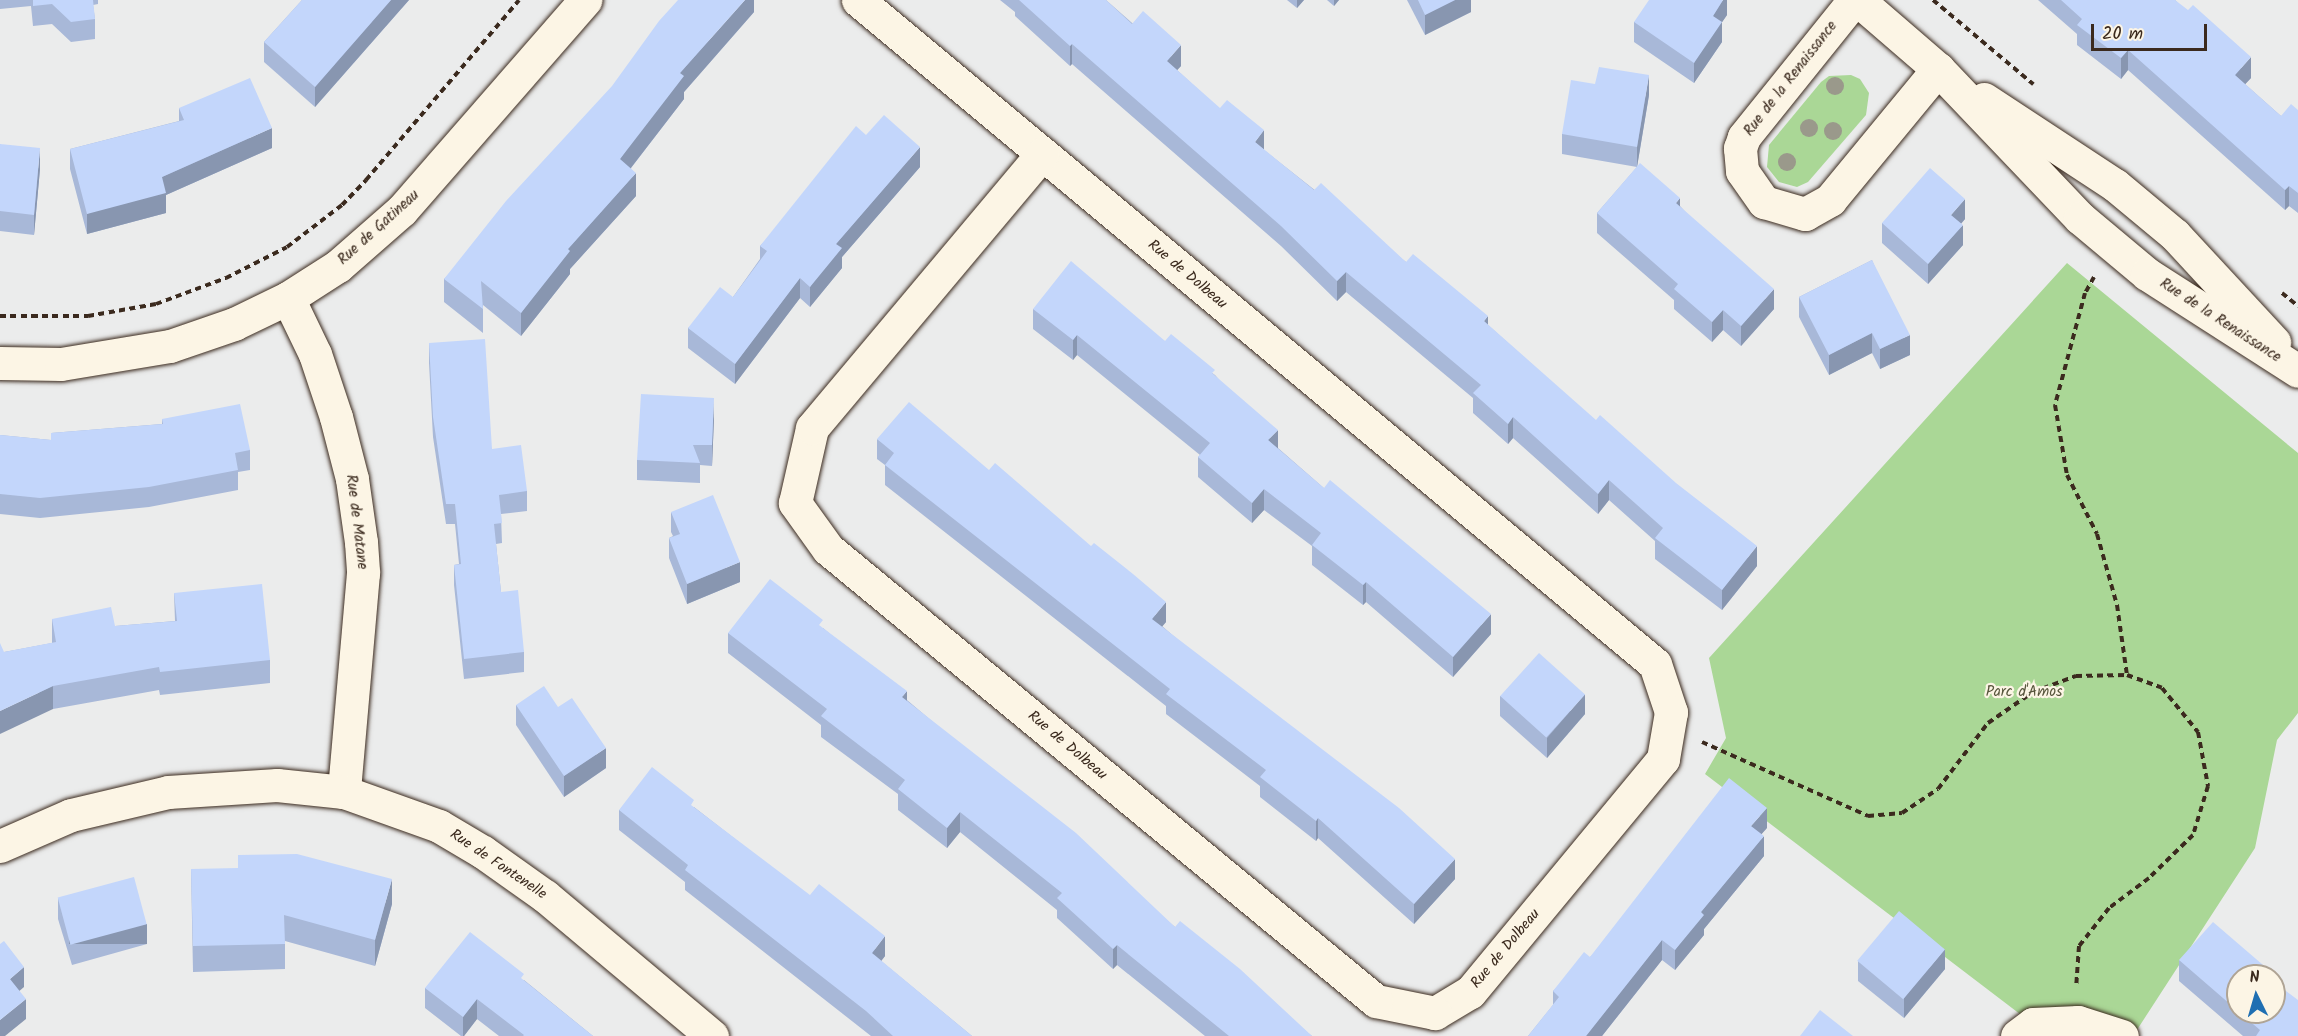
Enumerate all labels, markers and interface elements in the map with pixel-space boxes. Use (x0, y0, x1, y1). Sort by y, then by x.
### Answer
scale bar (2094, 12, 2210, 50)
street label: Rue de la Renaissance (1740, 18, 1842, 140)
text: 20 m (2102, 20, 2143, 49)
street label: Rue de Gatineau (334, 187, 424, 269)
street label: Rue de Dolbeau (1144, 237, 1230, 313)
street label: Rue de la Renaissance (2156, 275, 2284, 367)
street label: Rue de Matane (341, 474, 371, 570)
park label: Parc d'Amos (1986, 684, 2062, 702)
street label: Rue de Dolbeau (1024, 708, 1110, 784)
street label: Rue de Fontenelle (446, 826, 550, 904)
street label: Rue de Dolbeau (1468, 906, 1544, 992)
north arrow (2226, 964, 2286, 1024)
text: N (2248, 965, 2261, 990)

